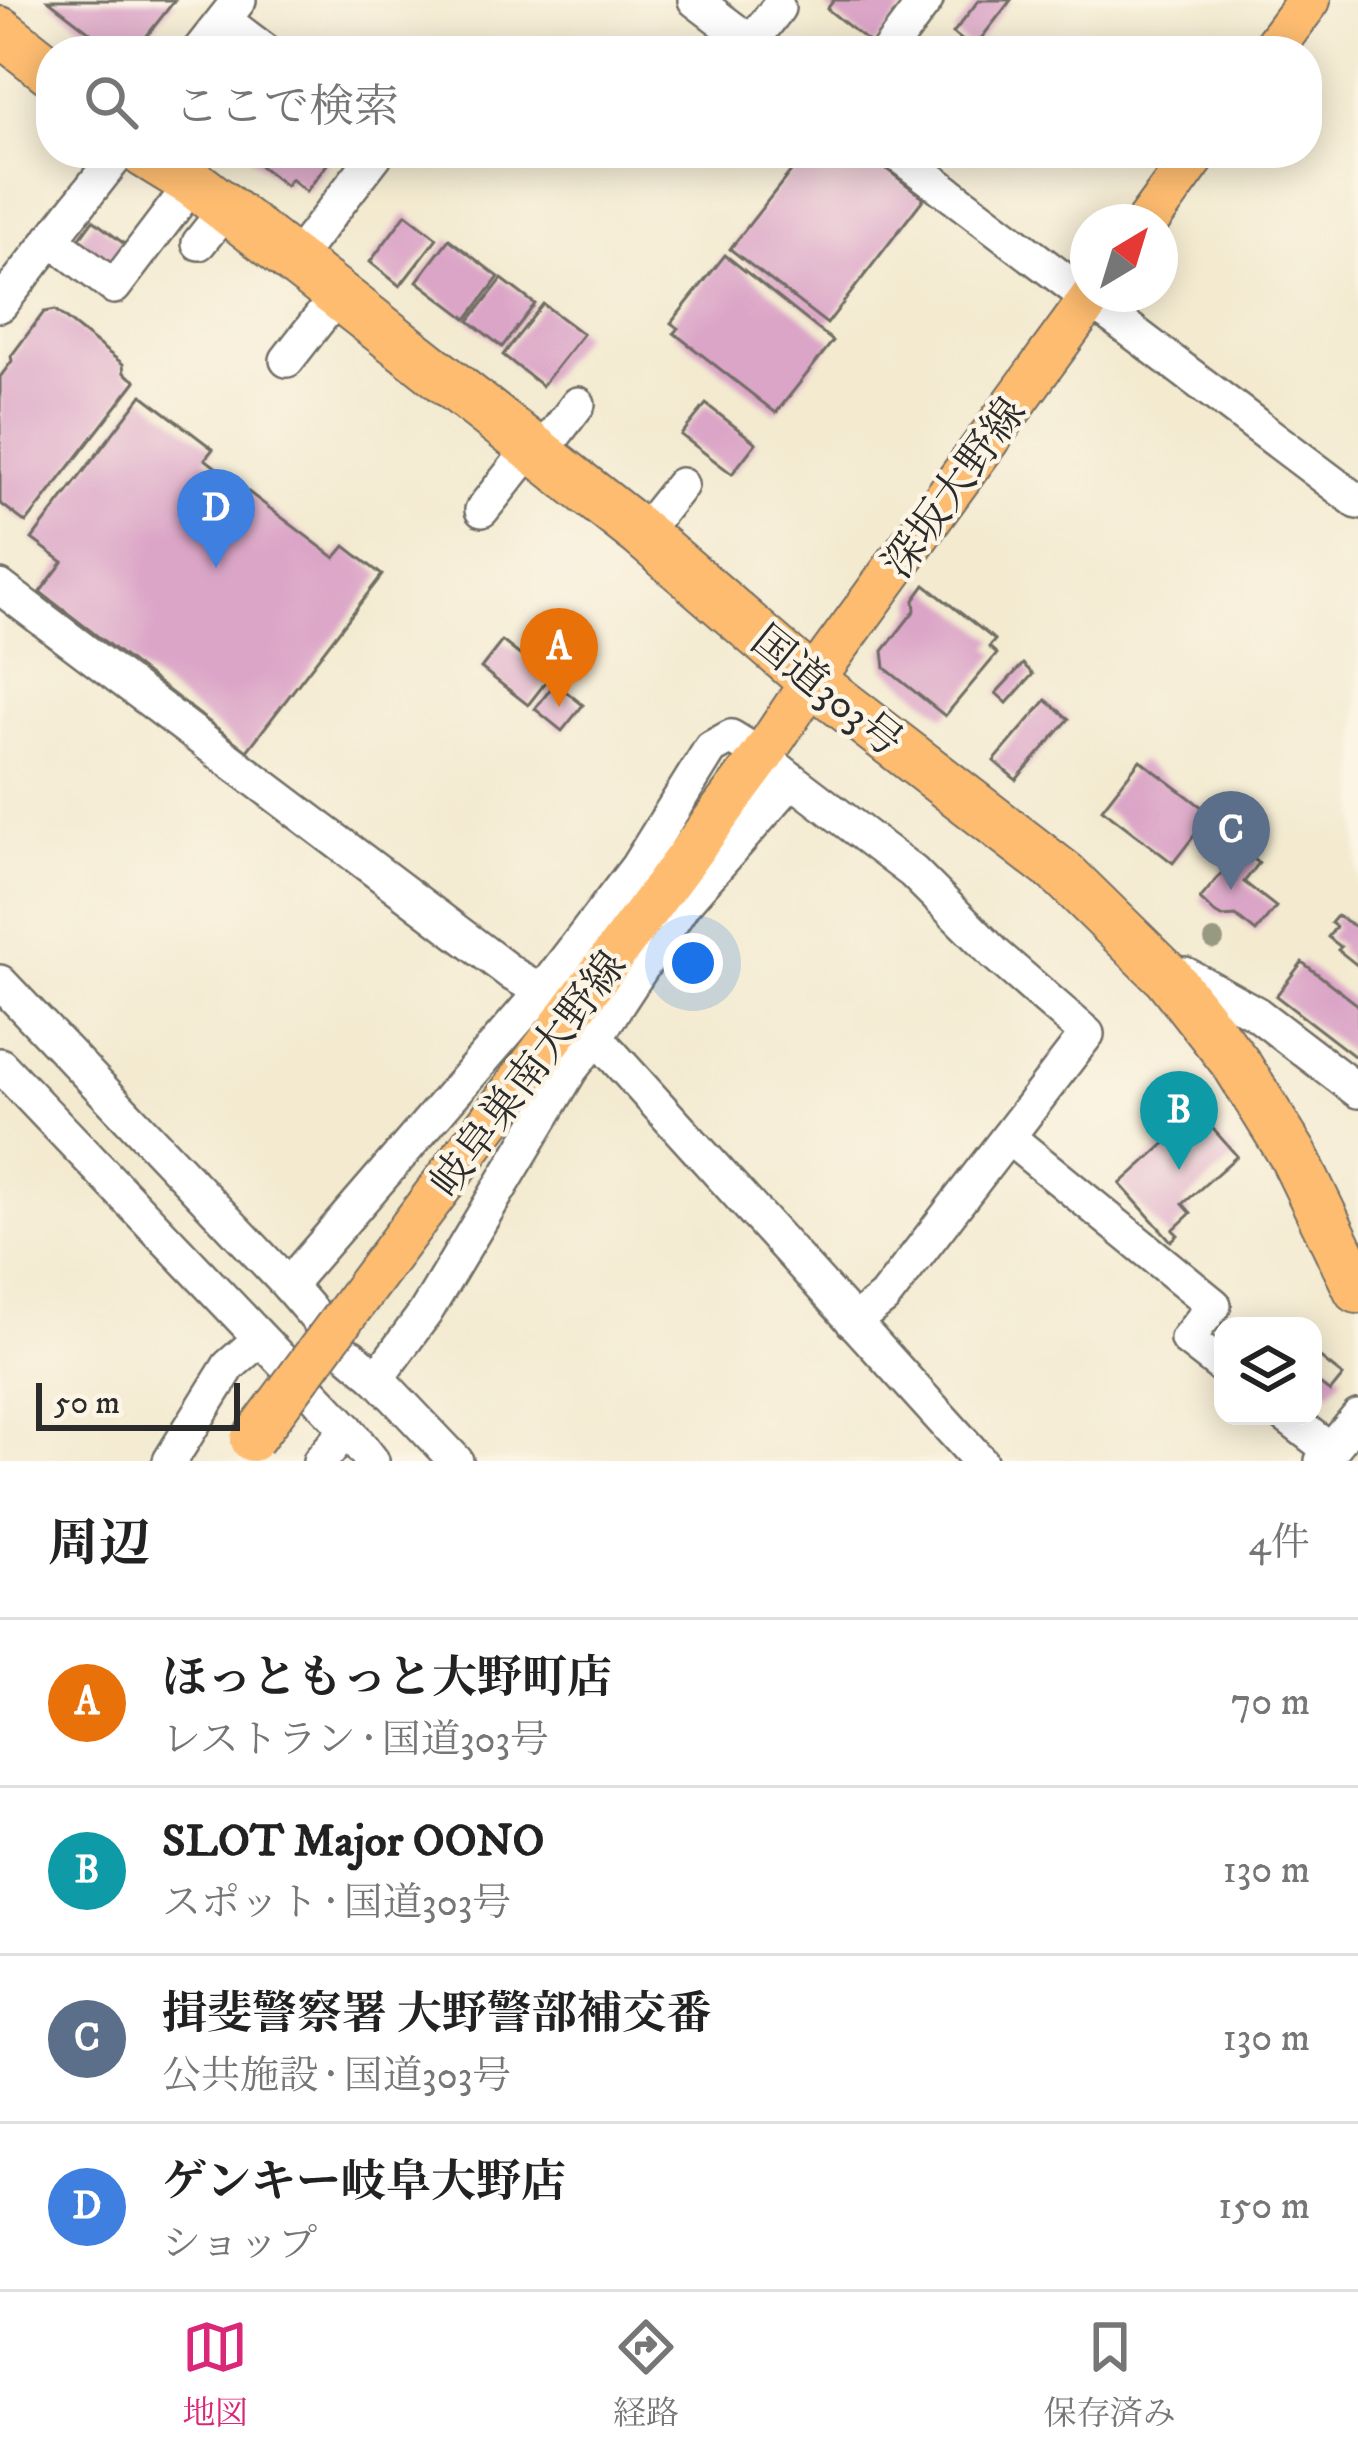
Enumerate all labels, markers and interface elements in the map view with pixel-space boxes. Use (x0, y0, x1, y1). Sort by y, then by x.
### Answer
search box (36, 36, 1322, 168)
icon: search (78, 69, 144, 135)
text: ここで検索 (174, 80, 399, 136)
north arrow (1070, 204, 1178, 312)
street label: 深坂大野線 (873, 389, 1038, 589)
pin: D (177, 469, 255, 568)
pin: A (520, 608, 598, 707)
street label: 国道303号 (740, 616, 912, 769)
pin: C (1192, 791, 1270, 890)
your location (663, 933, 723, 993)
street label: 岐阜巣南大野線 (420, 942, 639, 1208)
pin: B (1140, 1071, 1218, 1170)
map controls (1214, 1317, 1322, 1425)
button: layers (1214, 1317, 1322, 1425)
scale bar (36, 1377, 240, 1430)
text: 50 m (54, 1383, 120, 1424)
text: 周辺 (48, 1513, 150, 1577)
text: 4件 (1249, 1519, 1310, 1568)
text: ほっともっと大野町店 (162, 1651, 612, 1707)
text: A (75, 1678, 99, 1727)
text: 70 m (1231, 1678, 1310, 1727)
text: レストラン · 国道303号 (162, 1716, 549, 1765)
text: SLOT Major OONO (162, 1814, 544, 1870)
text: B (75, 1846, 99, 1895)
text: 130 m (1222, 1846, 1310, 1895)
text: スポット · 国道303号 (162, 1879, 511, 1928)
text: 揖斐警察署 大野警部補交番 (162, 1987, 712, 2043)
text: C (74, 2014, 100, 2063)
text: 130 m (1222, 2014, 1310, 2063)
text: 公共施設 · 国道303号 (162, 2052, 511, 2101)
text: ゲンキー岐阜大野店 (162, 2155, 566, 2211)
text: D (72, 2182, 102, 2231)
text: 150 m (1218, 2182, 1310, 2231)
text: ショップ (162, 2220, 317, 2269)
tab: 地図 (182, 2314, 248, 2435)
tab: 経路 (613, 2314, 679, 2435)
tab: 保存済み (1044, 2314, 1176, 2435)

